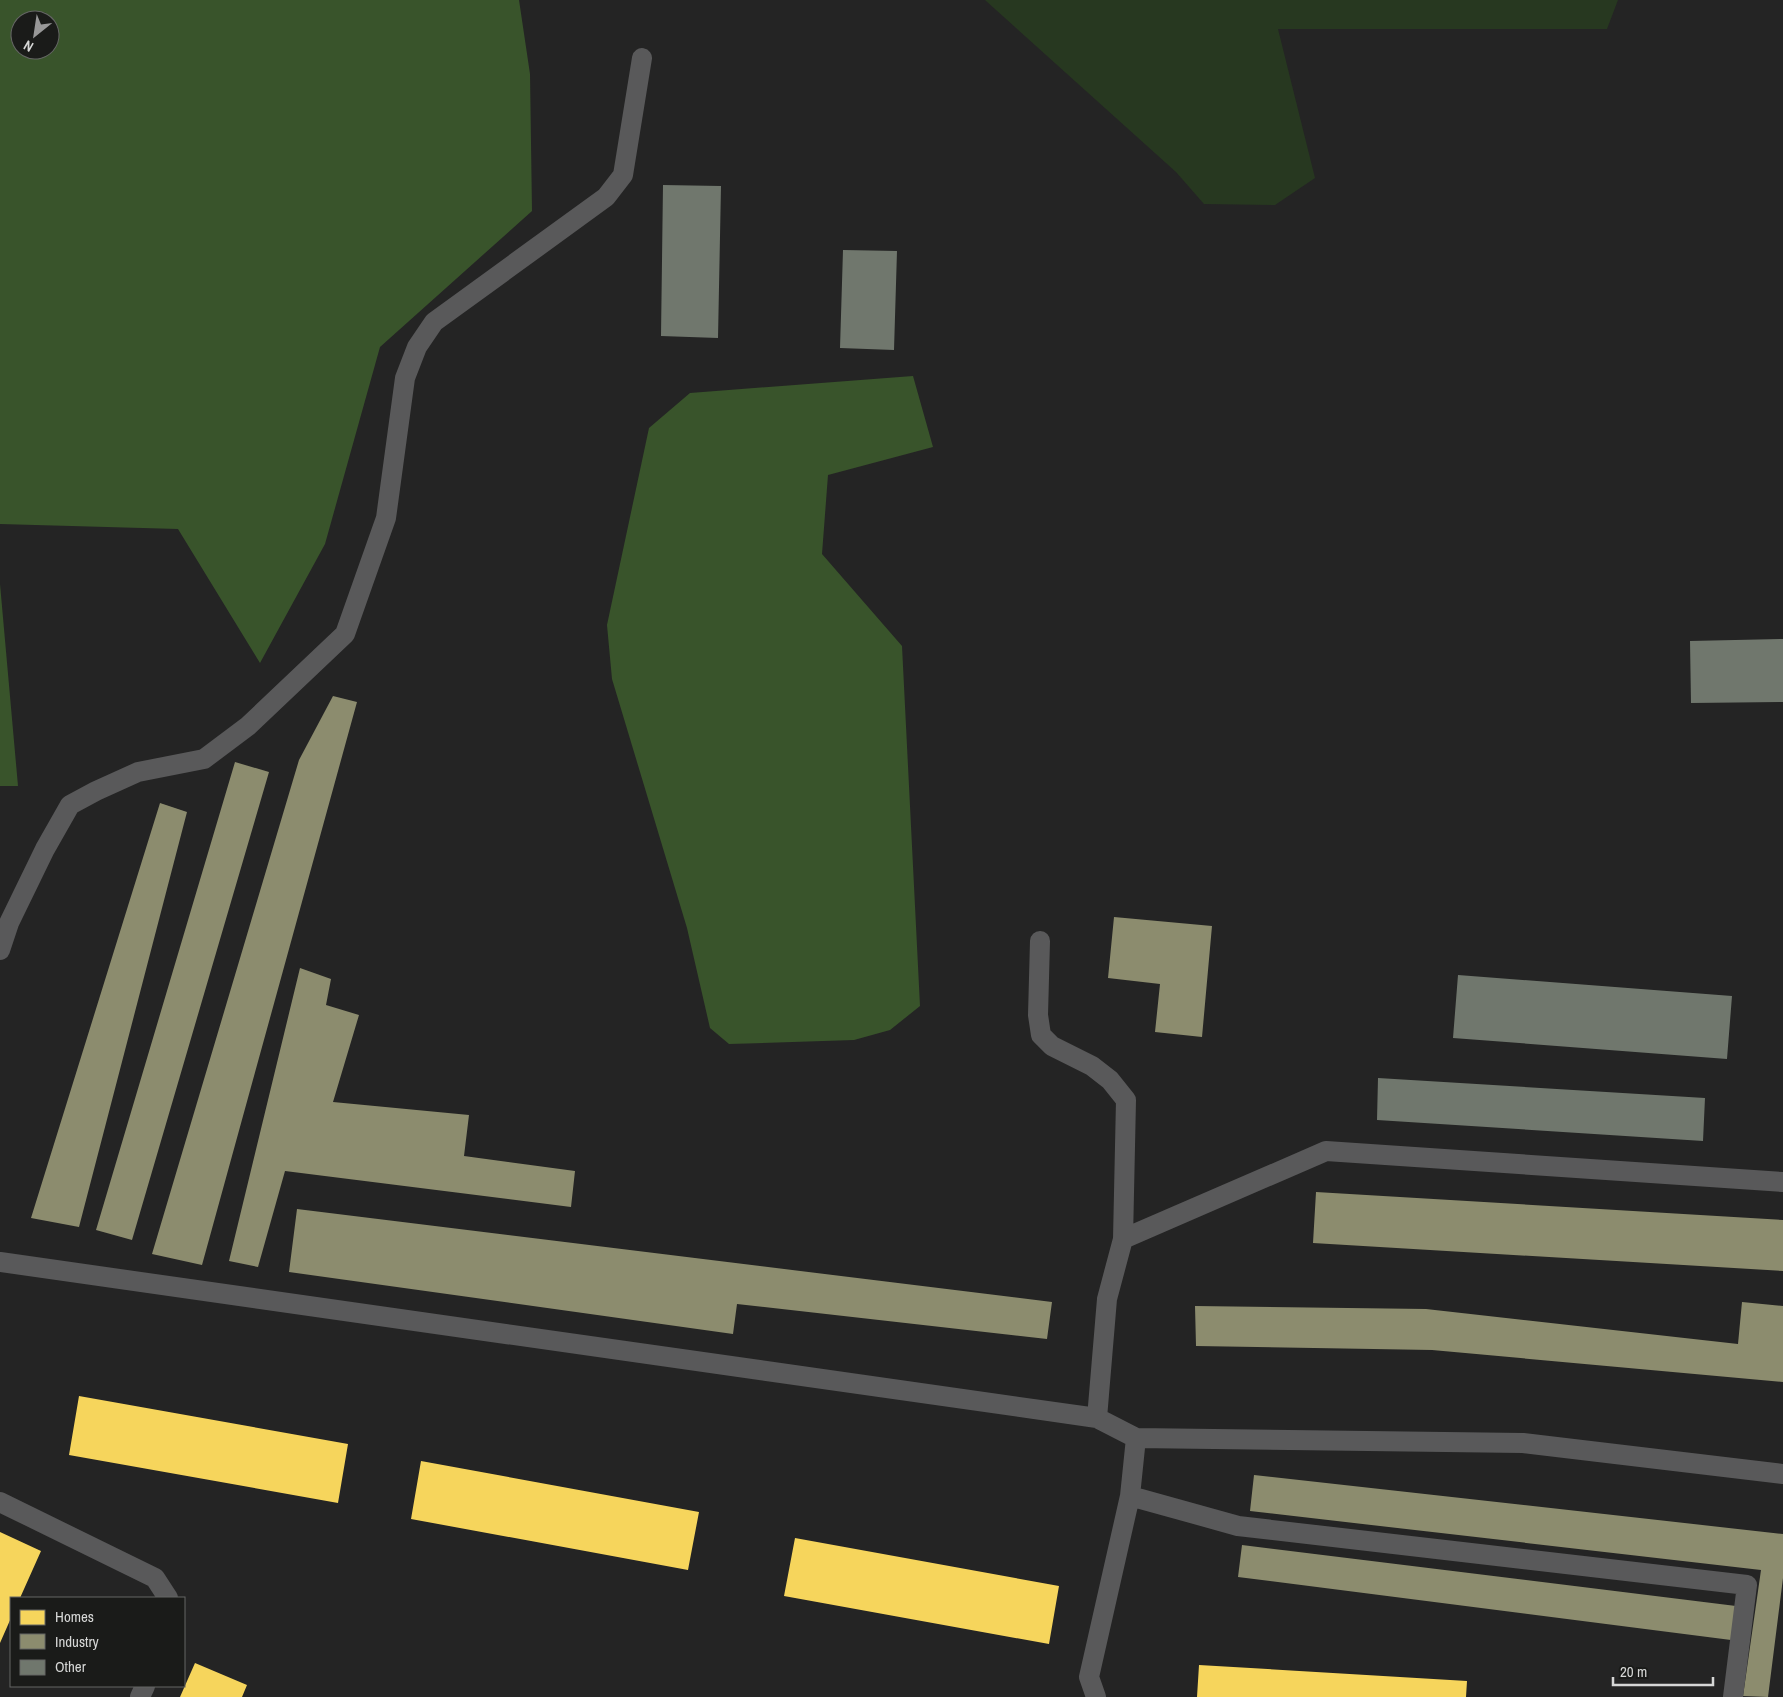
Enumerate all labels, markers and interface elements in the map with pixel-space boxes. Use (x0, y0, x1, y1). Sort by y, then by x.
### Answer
north arrow (10, 10, 60, 60)
text: N (20, 36, 37, 56)
legend (10, 1597, 185, 1687)
text: Homes (55, 1606, 94, 1627)
text: Industry (55, 1631, 100, 1652)
scale bar (1613, 1654, 1713, 1686)
text: Other (55, 1656, 86, 1677)
text: 20 m (1620, 1661, 1647, 1682)

